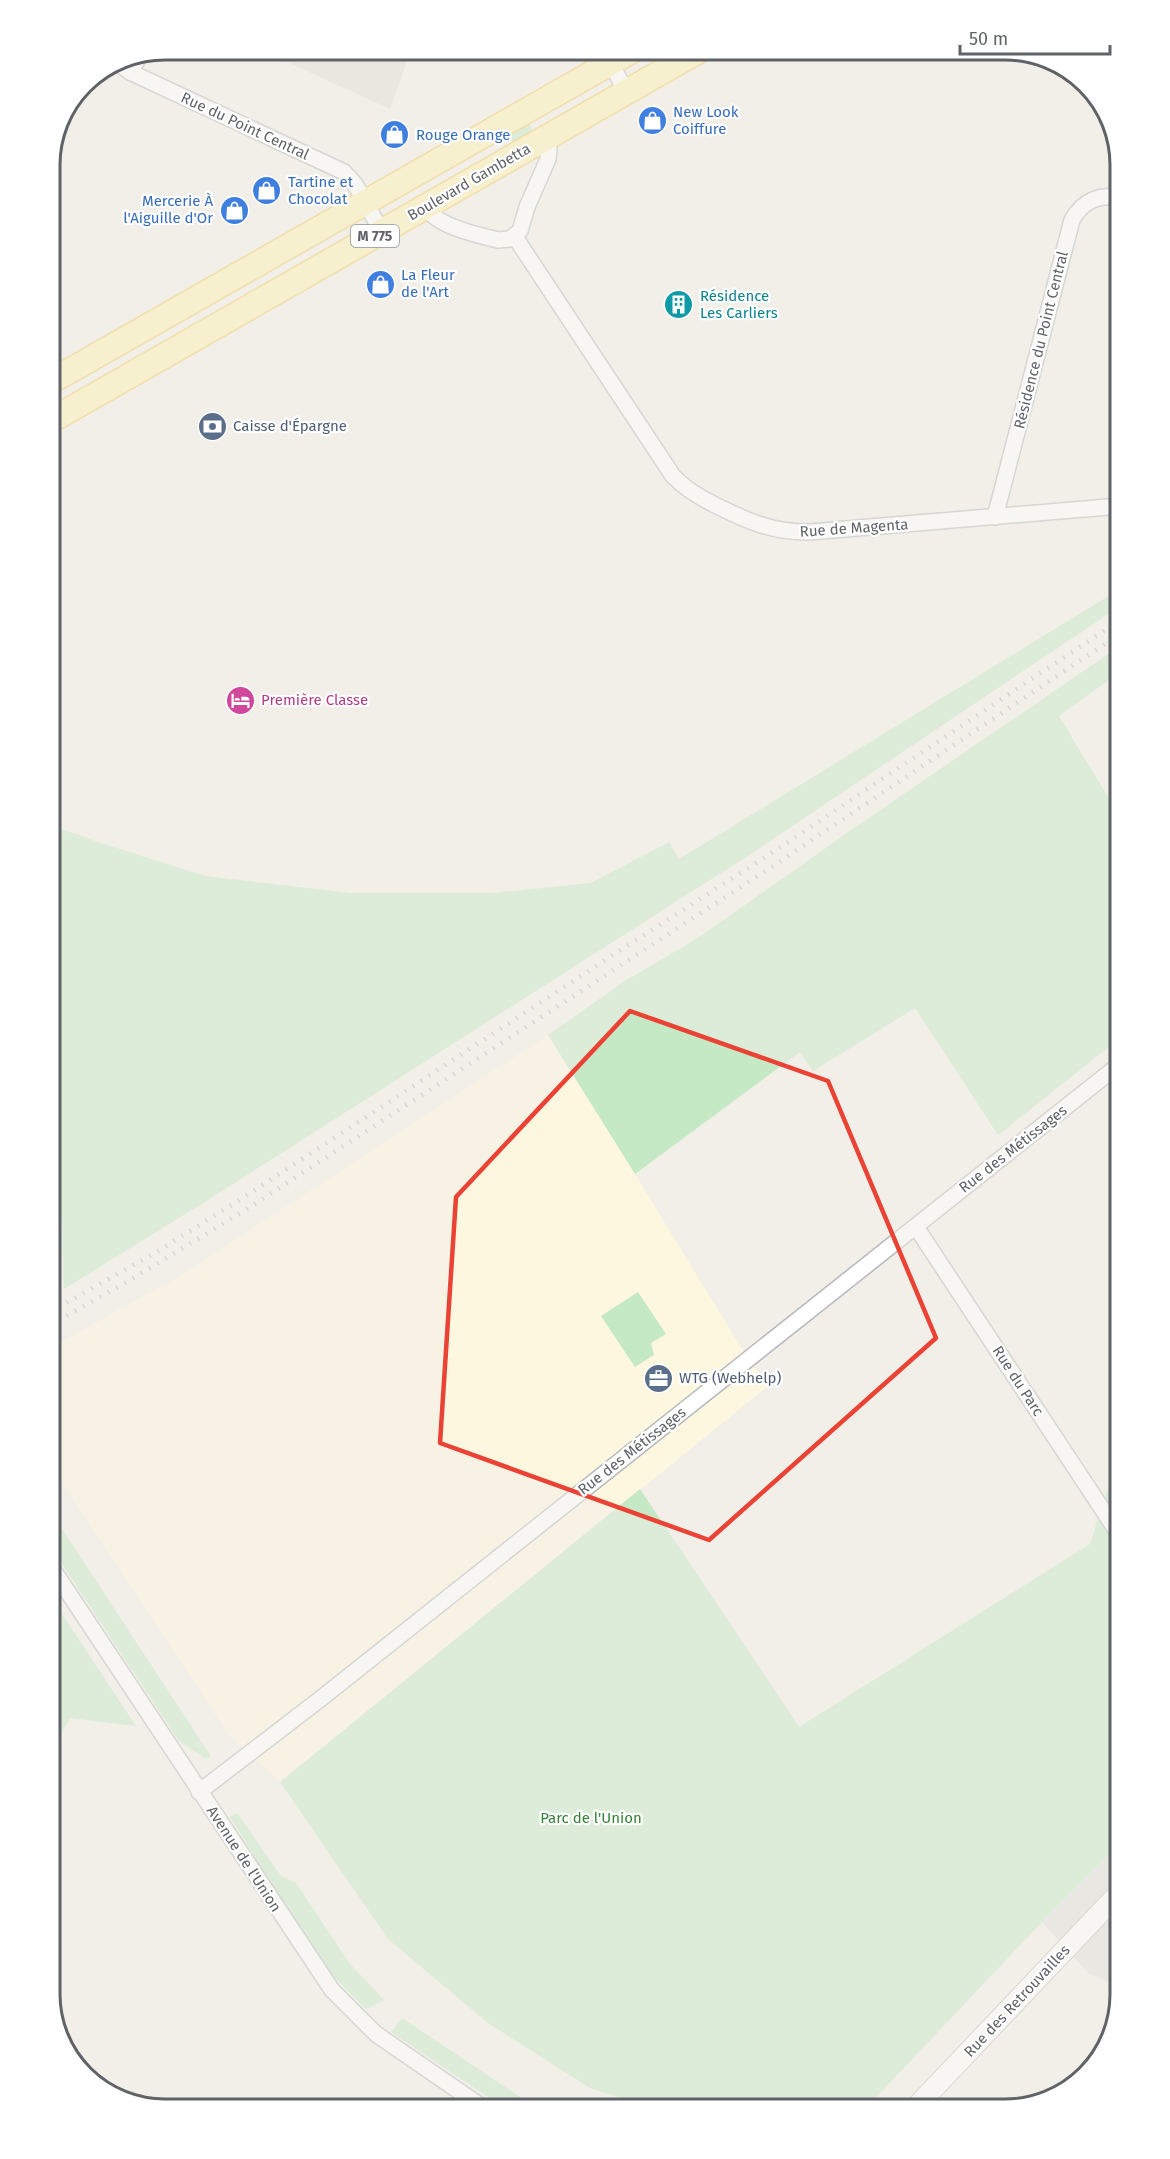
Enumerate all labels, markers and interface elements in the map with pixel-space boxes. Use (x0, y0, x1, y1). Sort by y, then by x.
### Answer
scale bar (960, 18, 1110, 56)
text: 50 m (969, 28, 1008, 50)
street label: Rue du Point Central (178, 88, 312, 164)
place label: New Look Coiffure (673, 103, 739, 138)
shop icon: New Look Coiffure (636, 105, 668, 137)
shop icon: Rouge Orange (379, 119, 411, 151)
place label: Rouge Orange (416, 126, 510, 144)
street label: Boulevard Gambetta (404, 139, 534, 225)
place label: Tartine et Chocolat (288, 173, 354, 208)
shop icon: Tartine et Chocolat (251, 175, 283, 207)
place label: Mercerie À l'Aiguille d'Or (123, 192, 213, 227)
shop icon: Mercerie À l'Aiguille d'Or (218, 194, 250, 226)
road number: M 775 (351, 225, 399, 247)
street label: Résidence du Point Central (1010, 249, 1072, 431)
place label: La Fleur de l'Art (401, 266, 455, 301)
shop icon: La Fleur de l'Art (364, 268, 396, 300)
place label: Résidence Les Carliers (700, 287, 778, 322)
building icon: Résidence Les Carliers (663, 289, 695, 321)
bank icon: Caisse d'Épargne (196, 410, 228, 442)
place label: Caisse d'Épargne (233, 417, 347, 435)
street label: Rue de Magenta (799, 515, 909, 541)
hotel icon: Première Classe (224, 684, 256, 716)
place label: Première Classe (261, 691, 368, 709)
street label: Rue des Métissages (955, 1101, 1071, 1197)
street label: Rue du Parc (989, 1342, 1047, 1420)
office icon: WTG (Webhelp) (642, 1362, 674, 1394)
place label: WTG (Webhelp) (679, 1369, 782, 1387)
street label: Rue des Métissages (574, 1403, 690, 1499)
street label: Avenue de l'Union (203, 1803, 285, 1915)
park label: Parc de l'Union (540, 1809, 642, 1827)
street label: Rue des Retrouvailles (960, 1941, 1074, 2061)

